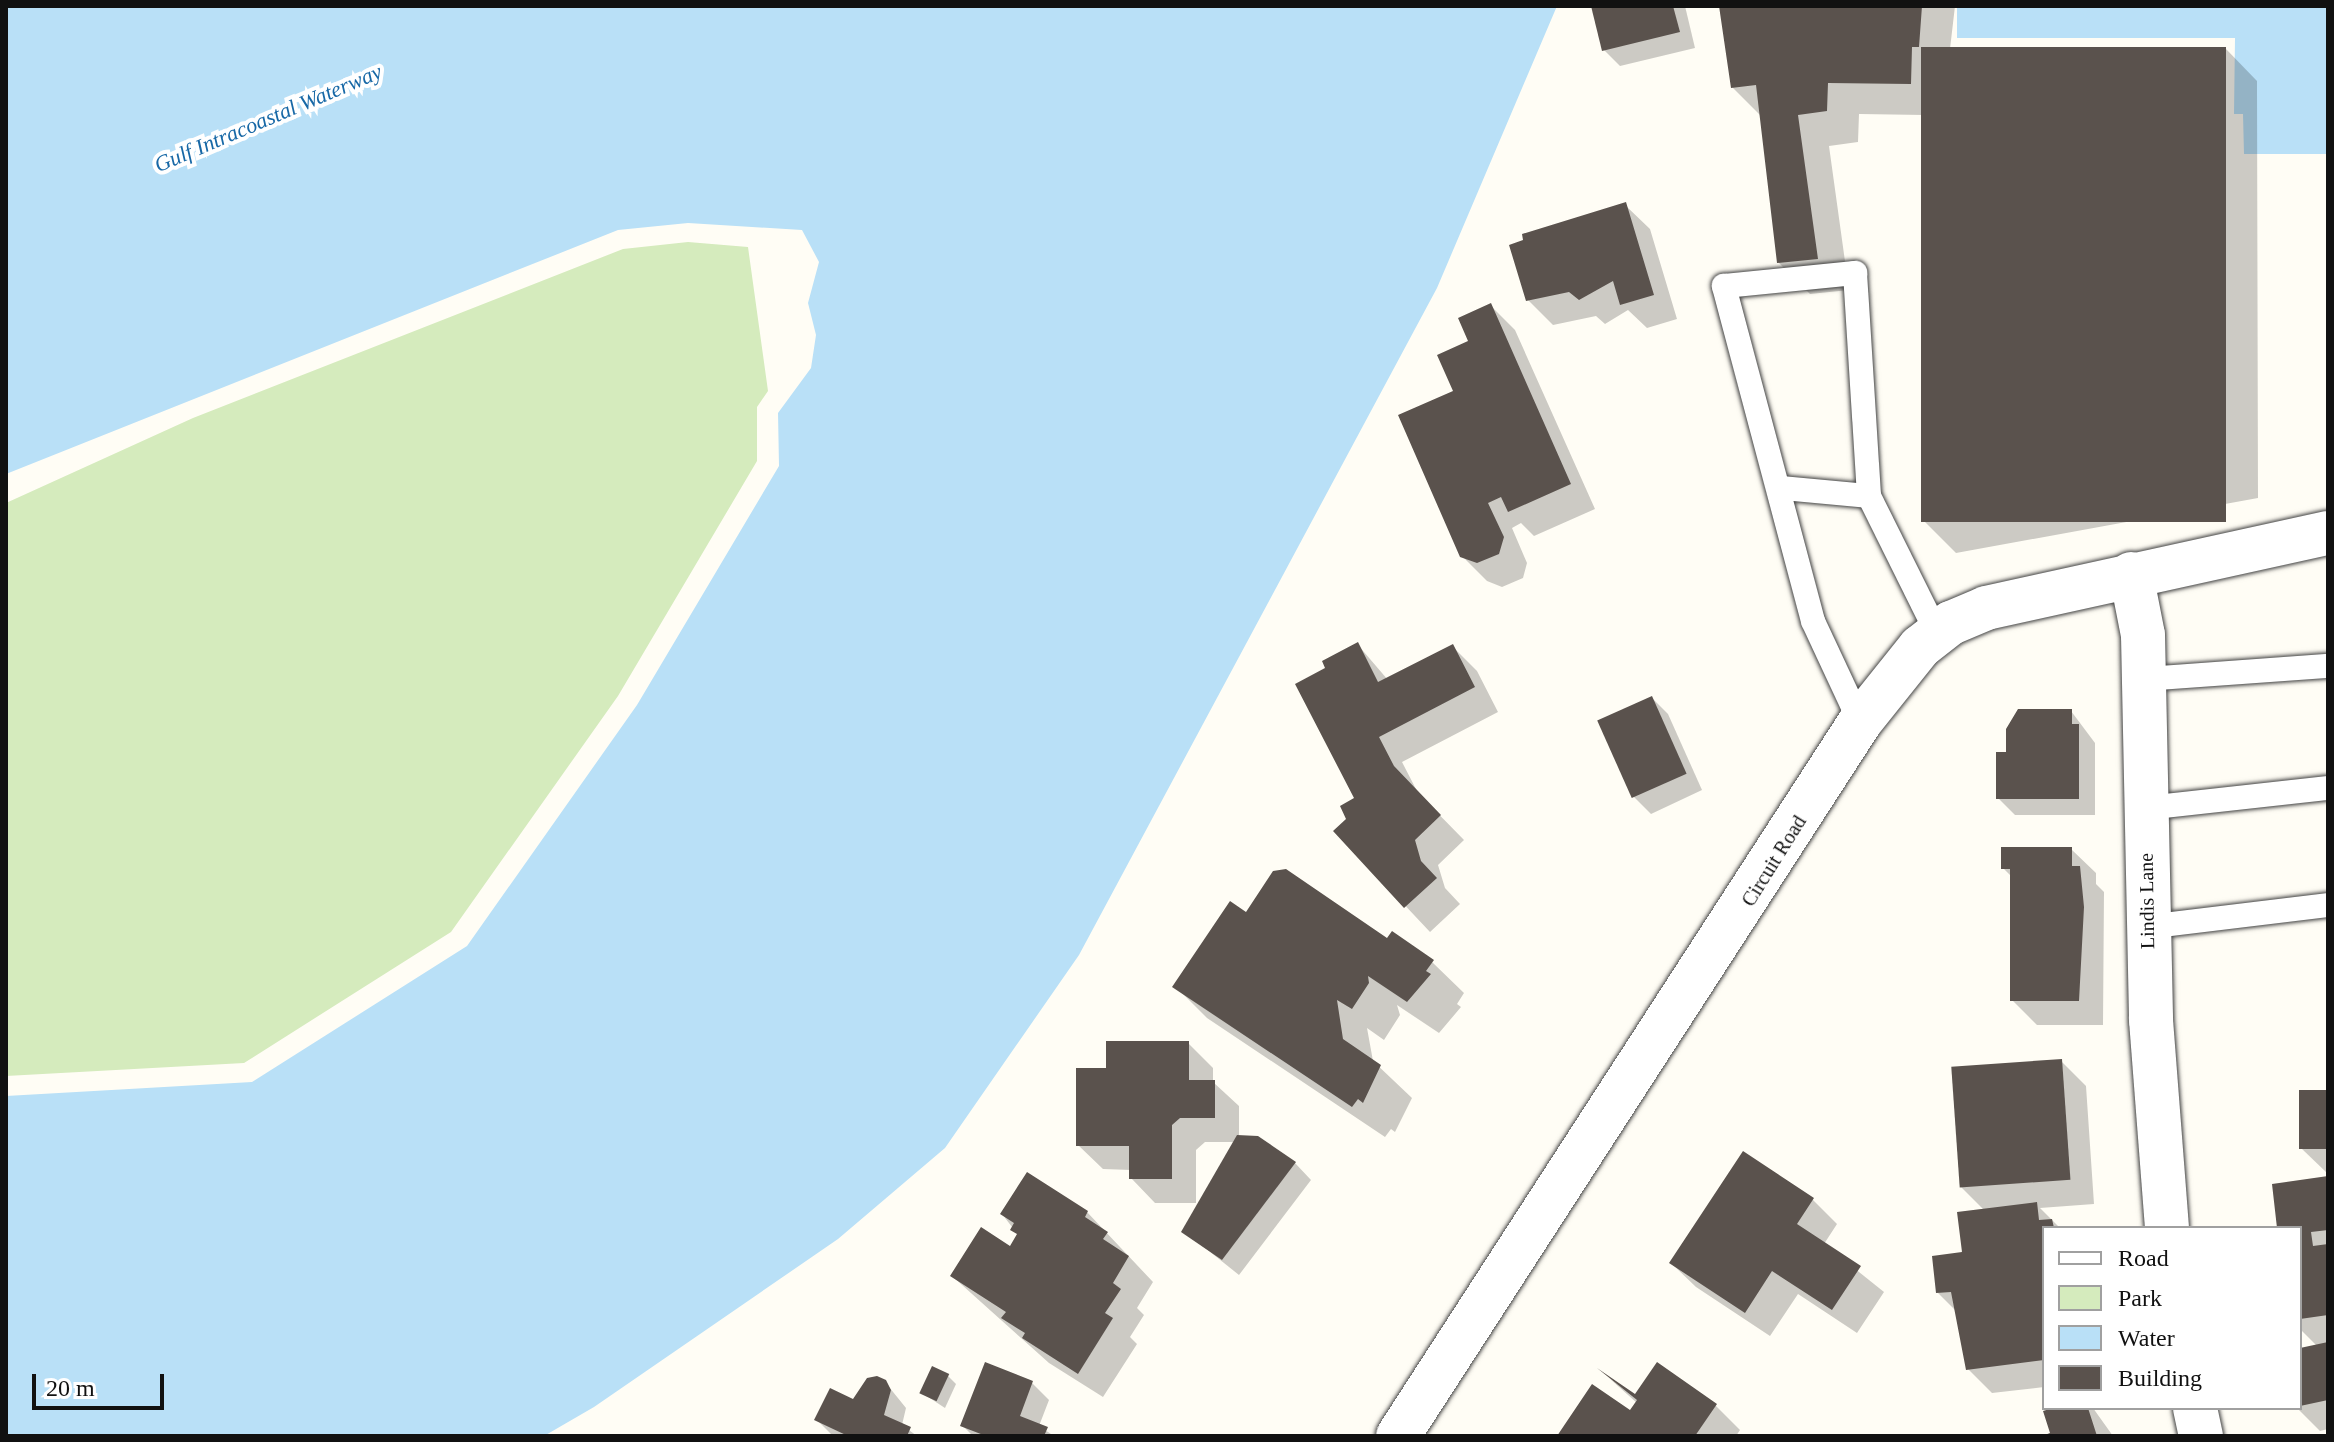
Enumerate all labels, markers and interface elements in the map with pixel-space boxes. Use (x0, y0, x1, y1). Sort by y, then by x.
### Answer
water label: Gulf Intracoastal Waterway (150, 58, 386, 178)
street label: Circuit Road (1737, 811, 1811, 911)
street label: Lindis Lane (2134, 853, 2160, 949)
legend (2042, 1226, 2302, 1410)
text: Road (2118, 1245, 2169, 1271)
text: Park (2118, 1285, 2162, 1311)
text: Water (2118, 1325, 2175, 1351)
scale bar (36, 1358, 168, 1408)
text: Building (2118, 1365, 2202, 1391)
text: 20 m (46, 1375, 95, 1401)

